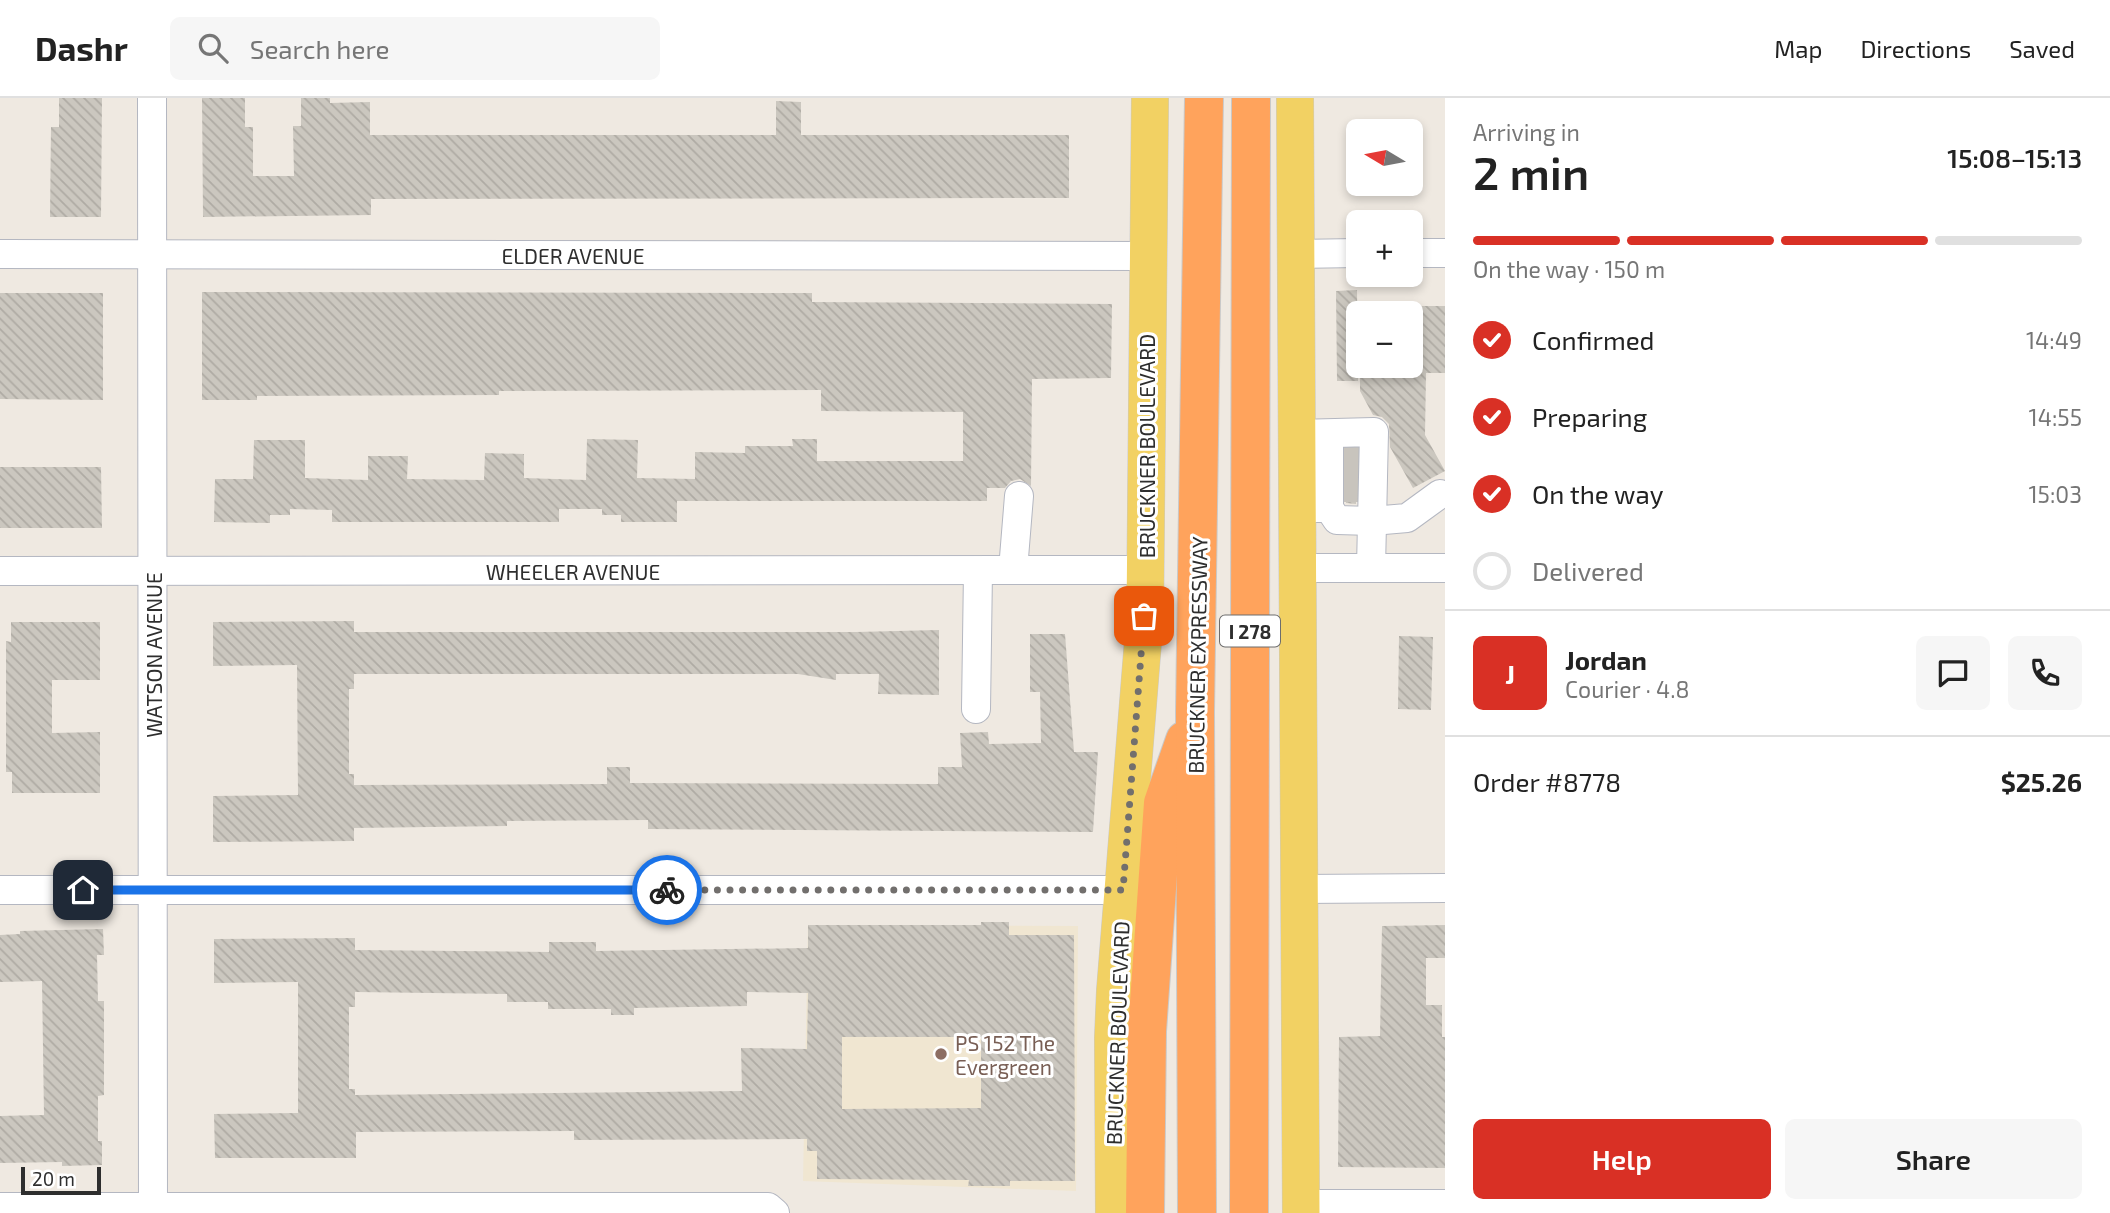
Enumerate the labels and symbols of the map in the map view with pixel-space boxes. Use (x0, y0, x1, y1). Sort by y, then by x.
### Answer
north arrow (1346, 119, 1423, 196)
street label: ELDER AVENUE (502, 243, 644, 268)
street label: BRUCKNER BOULEVARD (1134, 334, 1159, 558)
street label: BRUCKNER EXPRESSWAY (1182, 536, 1212, 774)
street label: WHEELER AVENUE (486, 559, 660, 584)
street label: WATSON AVENUE (141, 572, 166, 738)
pin (1114, 586, 1174, 646)
road number: I 278 (1220, 616, 1280, 646)
courier (632, 855, 702, 925)
pin (53, 860, 113, 920)
street label: BRUCKNER BOULEVARD (1101, 921, 1133, 1145)
place label: PS 152 The Evergreen (955, 1030, 1055, 1079)
marker: PS 152 The Evergreen (933, 1046, 949, 1062)
scale bar (21, 1164, 102, 1196)

